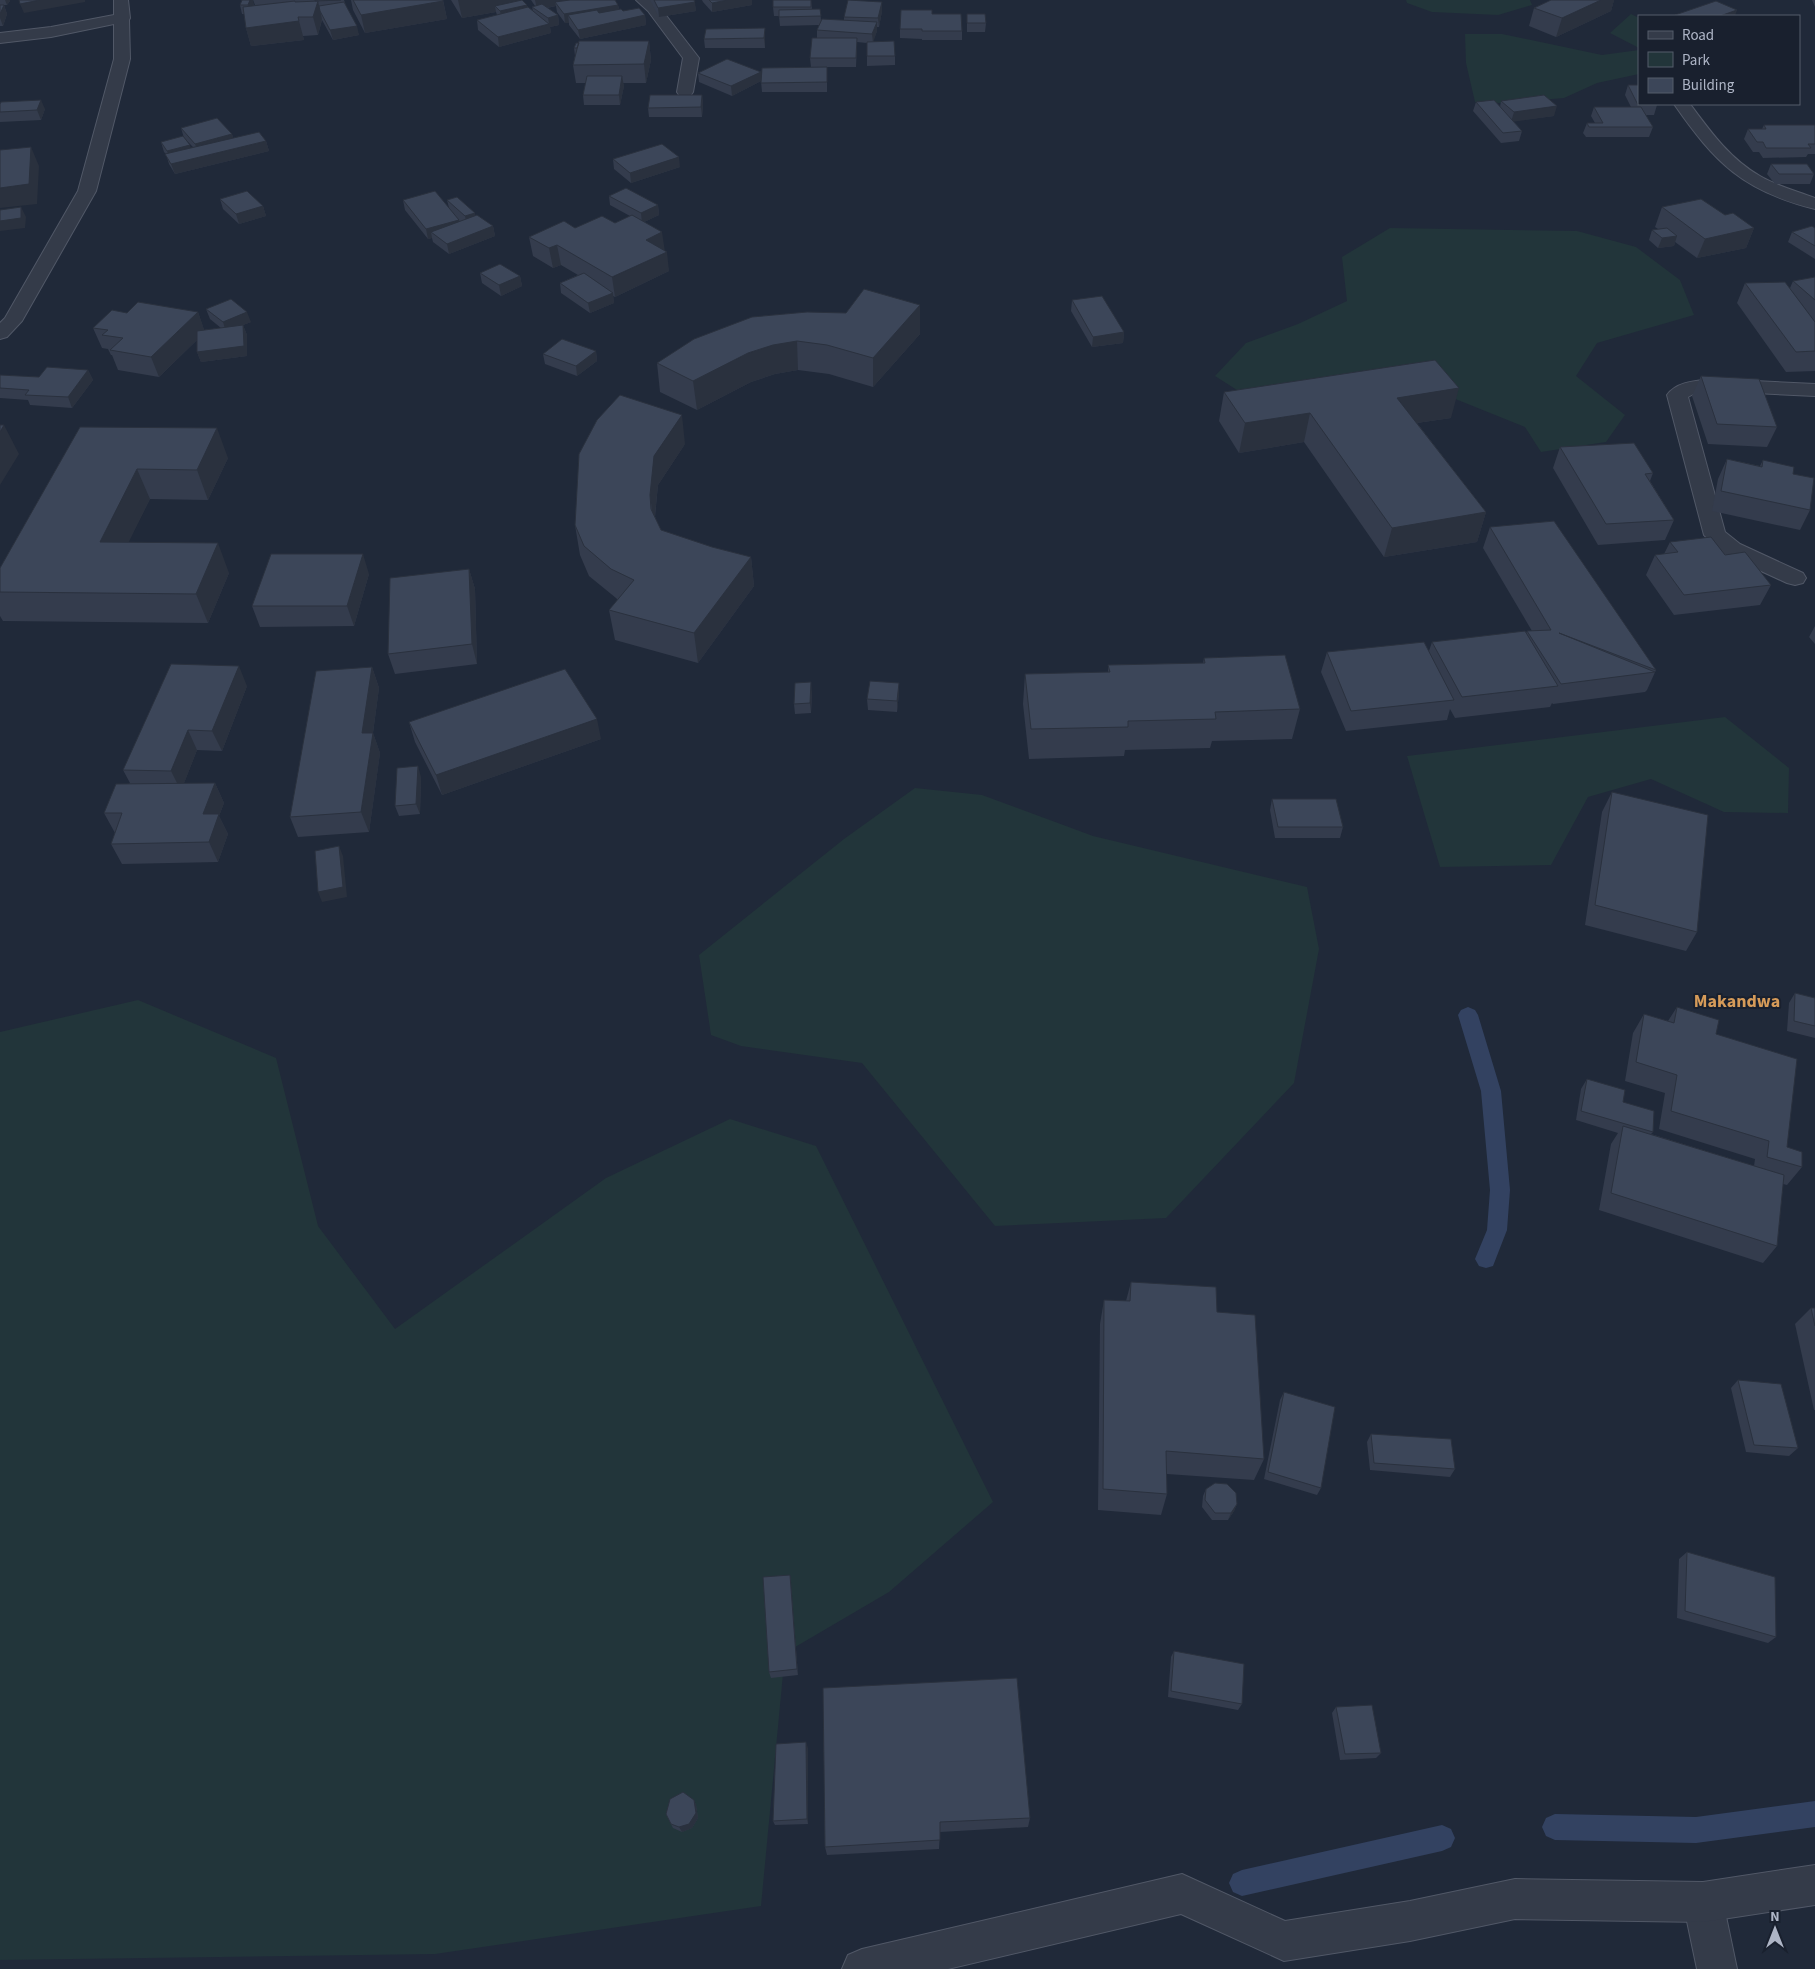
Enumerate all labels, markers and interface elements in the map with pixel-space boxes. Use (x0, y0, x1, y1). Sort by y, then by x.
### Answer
legend (1638, 15, 1800, 105)
text: Road (1682, 25, 1714, 46)
text: Park (1682, 50, 1711, 71)
text: Building (1682, 75, 1735, 96)
district label: Makandwa (1694, 989, 1780, 1014)
north arrow (1750, 1904, 1800, 1954)
text: N (1770, 1907, 1780, 1927)

